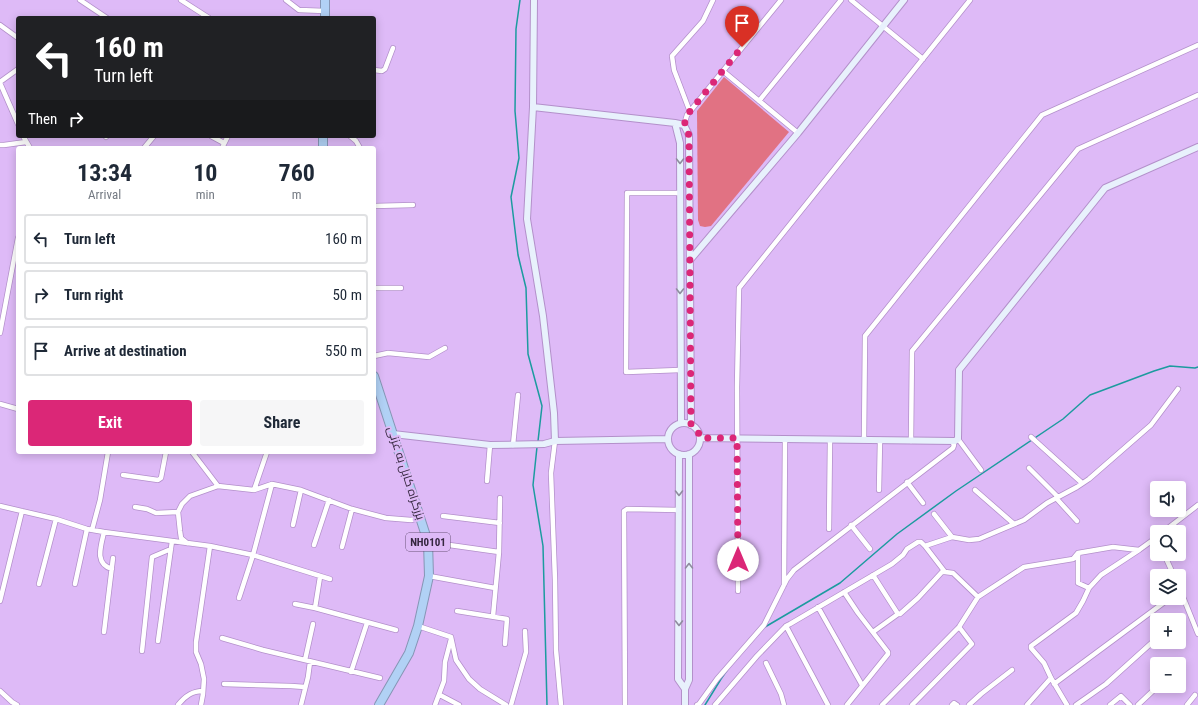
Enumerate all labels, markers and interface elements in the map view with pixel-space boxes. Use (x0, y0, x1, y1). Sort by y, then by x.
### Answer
pin (725, 6, 759, 47)
icon: arrive (731, 12, 753, 34)
text: 160 m (94, 31, 164, 64)
icon: left (28, 32, 80, 84)
text: Turn left (94, 65, 153, 86)
icon: right (65, 108, 87, 130)
text: Then (28, 110, 57, 128)
one-way arrow (676, 158, 684, 164)
text: 13:34 (77, 159, 132, 187)
text: 10 (193, 159, 217, 187)
text: 760 (279, 159, 315, 187)
text: Arrival (88, 187, 121, 202)
text: min (196, 187, 215, 202)
text: m (292, 187, 302, 202)
icon: left (30, 228, 52, 250)
text: Turn left (64, 230, 115, 248)
text: 160 m (325, 230, 362, 248)
icon: right (30, 284, 52, 306)
text: Turn right (64, 286, 123, 304)
text: 50 m (332, 286, 362, 304)
one-way arrow (676, 288, 684, 294)
icon: arrive (30, 340, 52, 362)
text: Arrive at destination (64, 342, 187, 360)
text: 550 m (325, 342, 362, 360)
button: Exit (28, 400, 192, 446)
button: Share (200, 400, 364, 446)
street label: بزرگراه کابل به غزنی (384, 424, 428, 522)
map controls (1150, 481, 1186, 693)
button: sound (1150, 481, 1186, 517)
one-way arrow (675, 490, 683, 496)
button: search (1150, 525, 1186, 561)
road number: NH0101 (406, 533, 450, 551)
position arrow (717, 539, 759, 581)
one-way arrow (685, 563, 693, 569)
button: layers (1150, 569, 1186, 605)
button: + (1150, 613, 1186, 649)
one-way arrow (675, 620, 683, 626)
button: − (1150, 657, 1186, 693)

